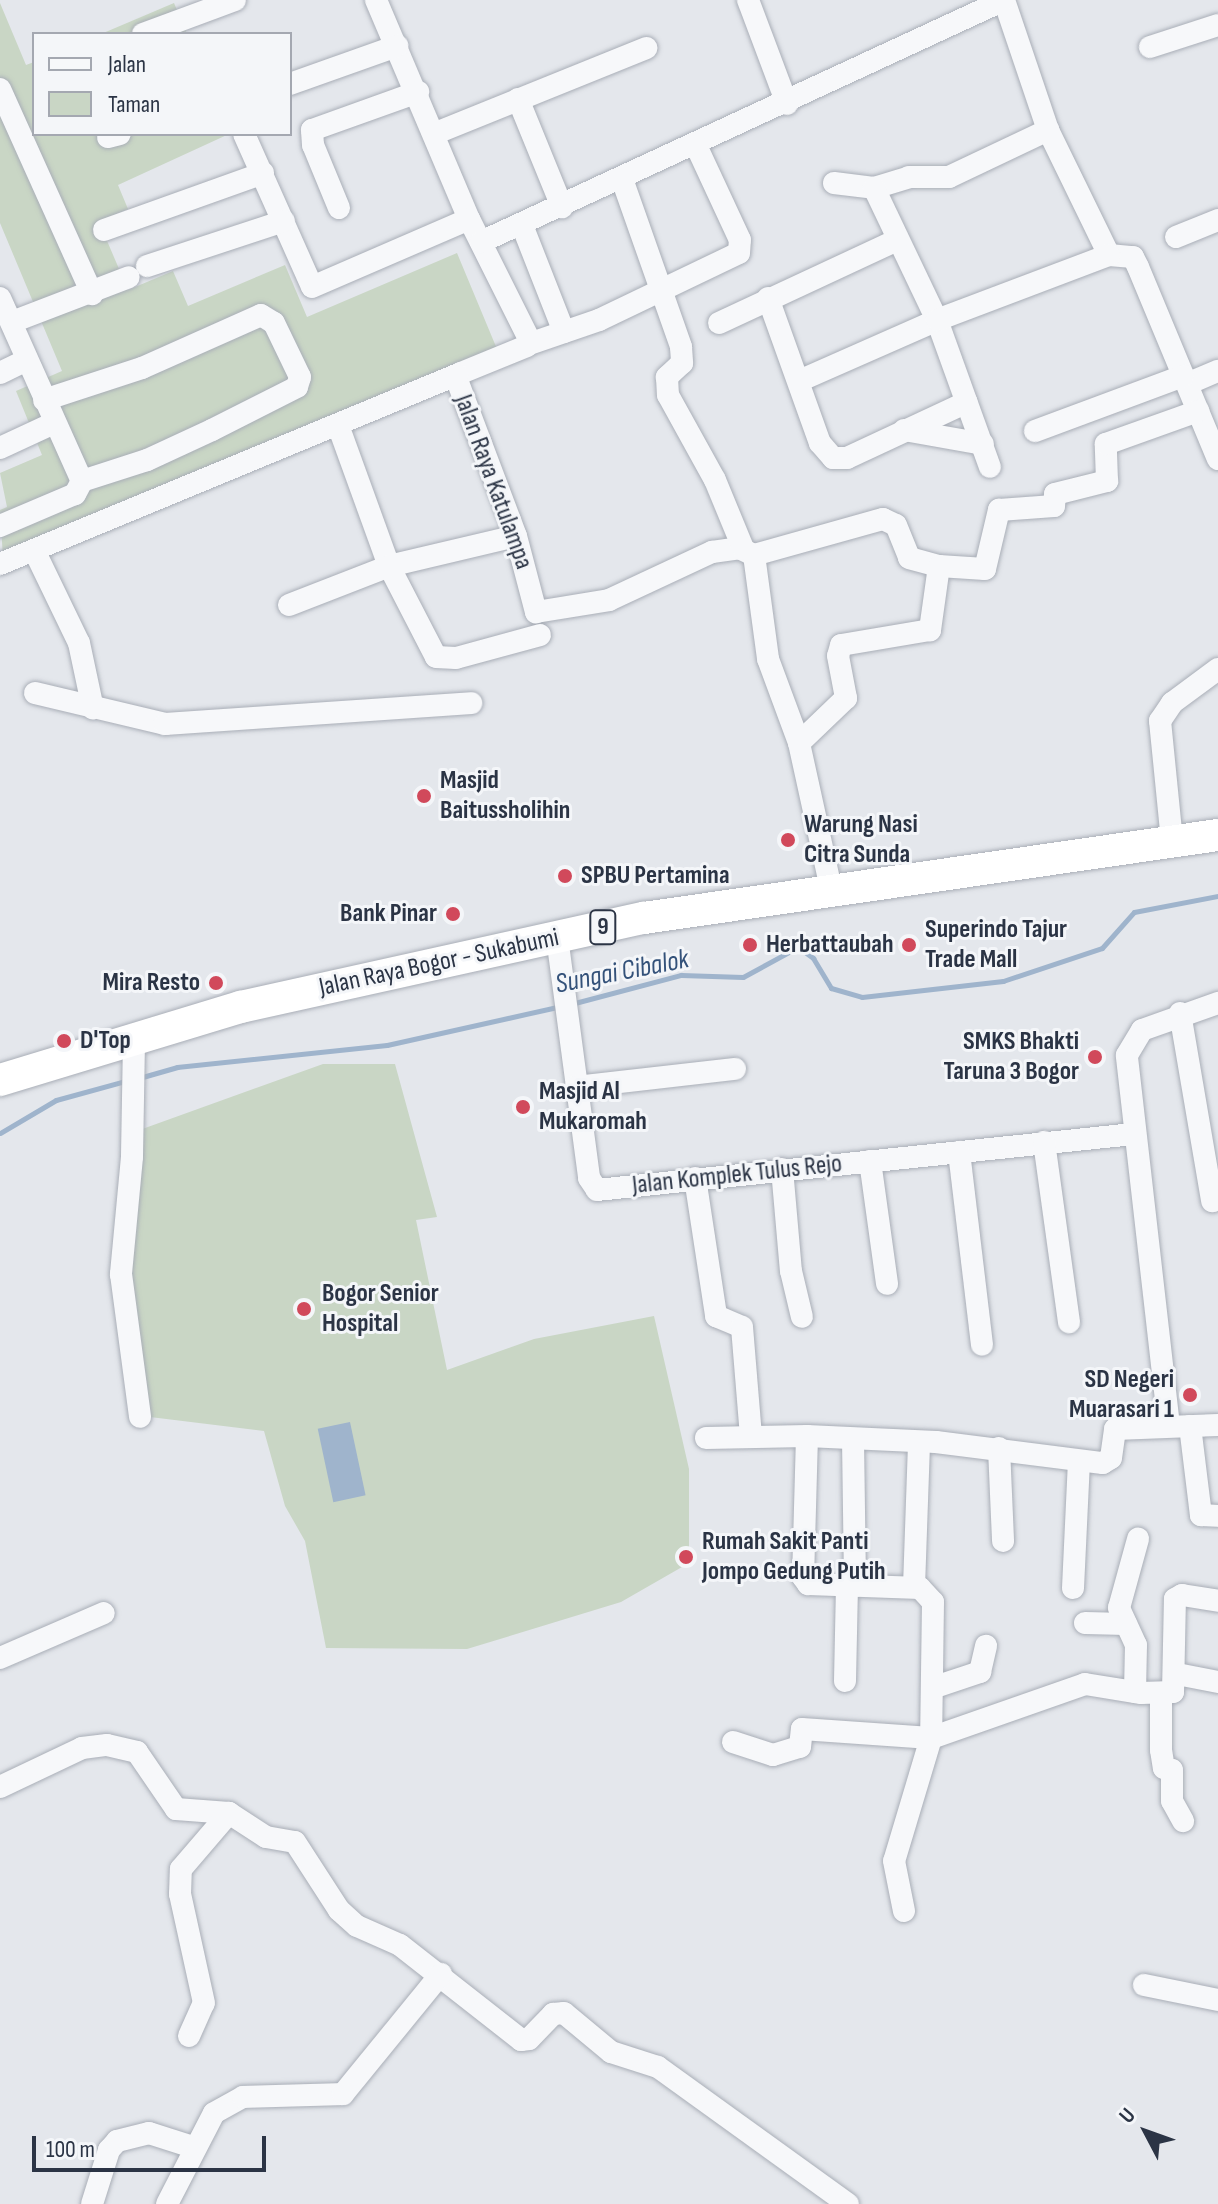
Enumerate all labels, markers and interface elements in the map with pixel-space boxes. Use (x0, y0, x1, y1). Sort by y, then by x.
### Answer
legend (32, 32, 292, 136)
text: Jalan (108, 50, 146, 79)
text: Taman (108, 90, 160, 119)
street label: Jalan Raya Katulampa (447, 390, 539, 574)
place label: Masjid Baitussholihin (440, 765, 570, 826)
marker: Masjid Baitussholihin (415, 787, 433, 805)
place label: Warung Nasi Citra Sunda (804, 809, 918, 870)
marker: Warung Nasi Citra Sunda (779, 831, 797, 849)
place label: SPBU Pertamina (581, 860, 730, 892)
marker: SPBU Pertamina (556, 867, 574, 885)
place label: Bank Pinar (340, 898, 437, 930)
marker: Bank Pinar (444, 905, 462, 923)
road number: 9 (589, 907, 617, 947)
place label: Superindo Tajur Trade Mall (925, 914, 1067, 976)
street label: Jalan Raya Bogor - Sukabumi (316, 922, 562, 1004)
place label: Herbattaubah (766, 929, 894, 961)
marker: Herbattaubah (741, 936, 759, 954)
marker: Superindo Tajur Trade Mall (900, 936, 918, 954)
water label: Sungai Cibalok (552, 943, 692, 1001)
place label: Mira Resto (103, 967, 200, 999)
marker: Mira Resto (207, 974, 225, 992)
place label: D'Top (80, 1025, 131, 1057)
place label: SMKS Bhakti Taruna 3 Bogor (943, 1026, 1079, 1088)
marker: D'Top (55, 1032, 73, 1050)
marker: SMKS Bhakti Taruna 3 Bogor (1086, 1048, 1104, 1066)
place label: Masjid Al Mukaromah (539, 1076, 647, 1138)
marker: Masjid Al Mukaromah (514, 1098, 532, 1116)
street label: Jalan Komplek Tulus Rejo (631, 1148, 843, 1202)
place label: Bogor Senior Hospital (322, 1278, 439, 1340)
marker: Bogor Senior Hospital (293, 1298, 315, 1320)
place label: SD Negeri Muarasari 1 (1069, 1364, 1174, 1426)
marker: SD Negeri Muarasari 1 (1181, 1386, 1199, 1404)
place label: Rumah Sakit Panti Jompo Gedung Putih (702, 1526, 886, 1588)
marker: Rumah Sakit Panti Jompo Gedung Putih (677, 1548, 695, 1566)
north arrow (1106, 2092, 1186, 2172)
text: U (1114, 2103, 1141, 2129)
scale bar (36, 2120, 270, 2170)
text: 100 m (46, 2135, 95, 2164)

